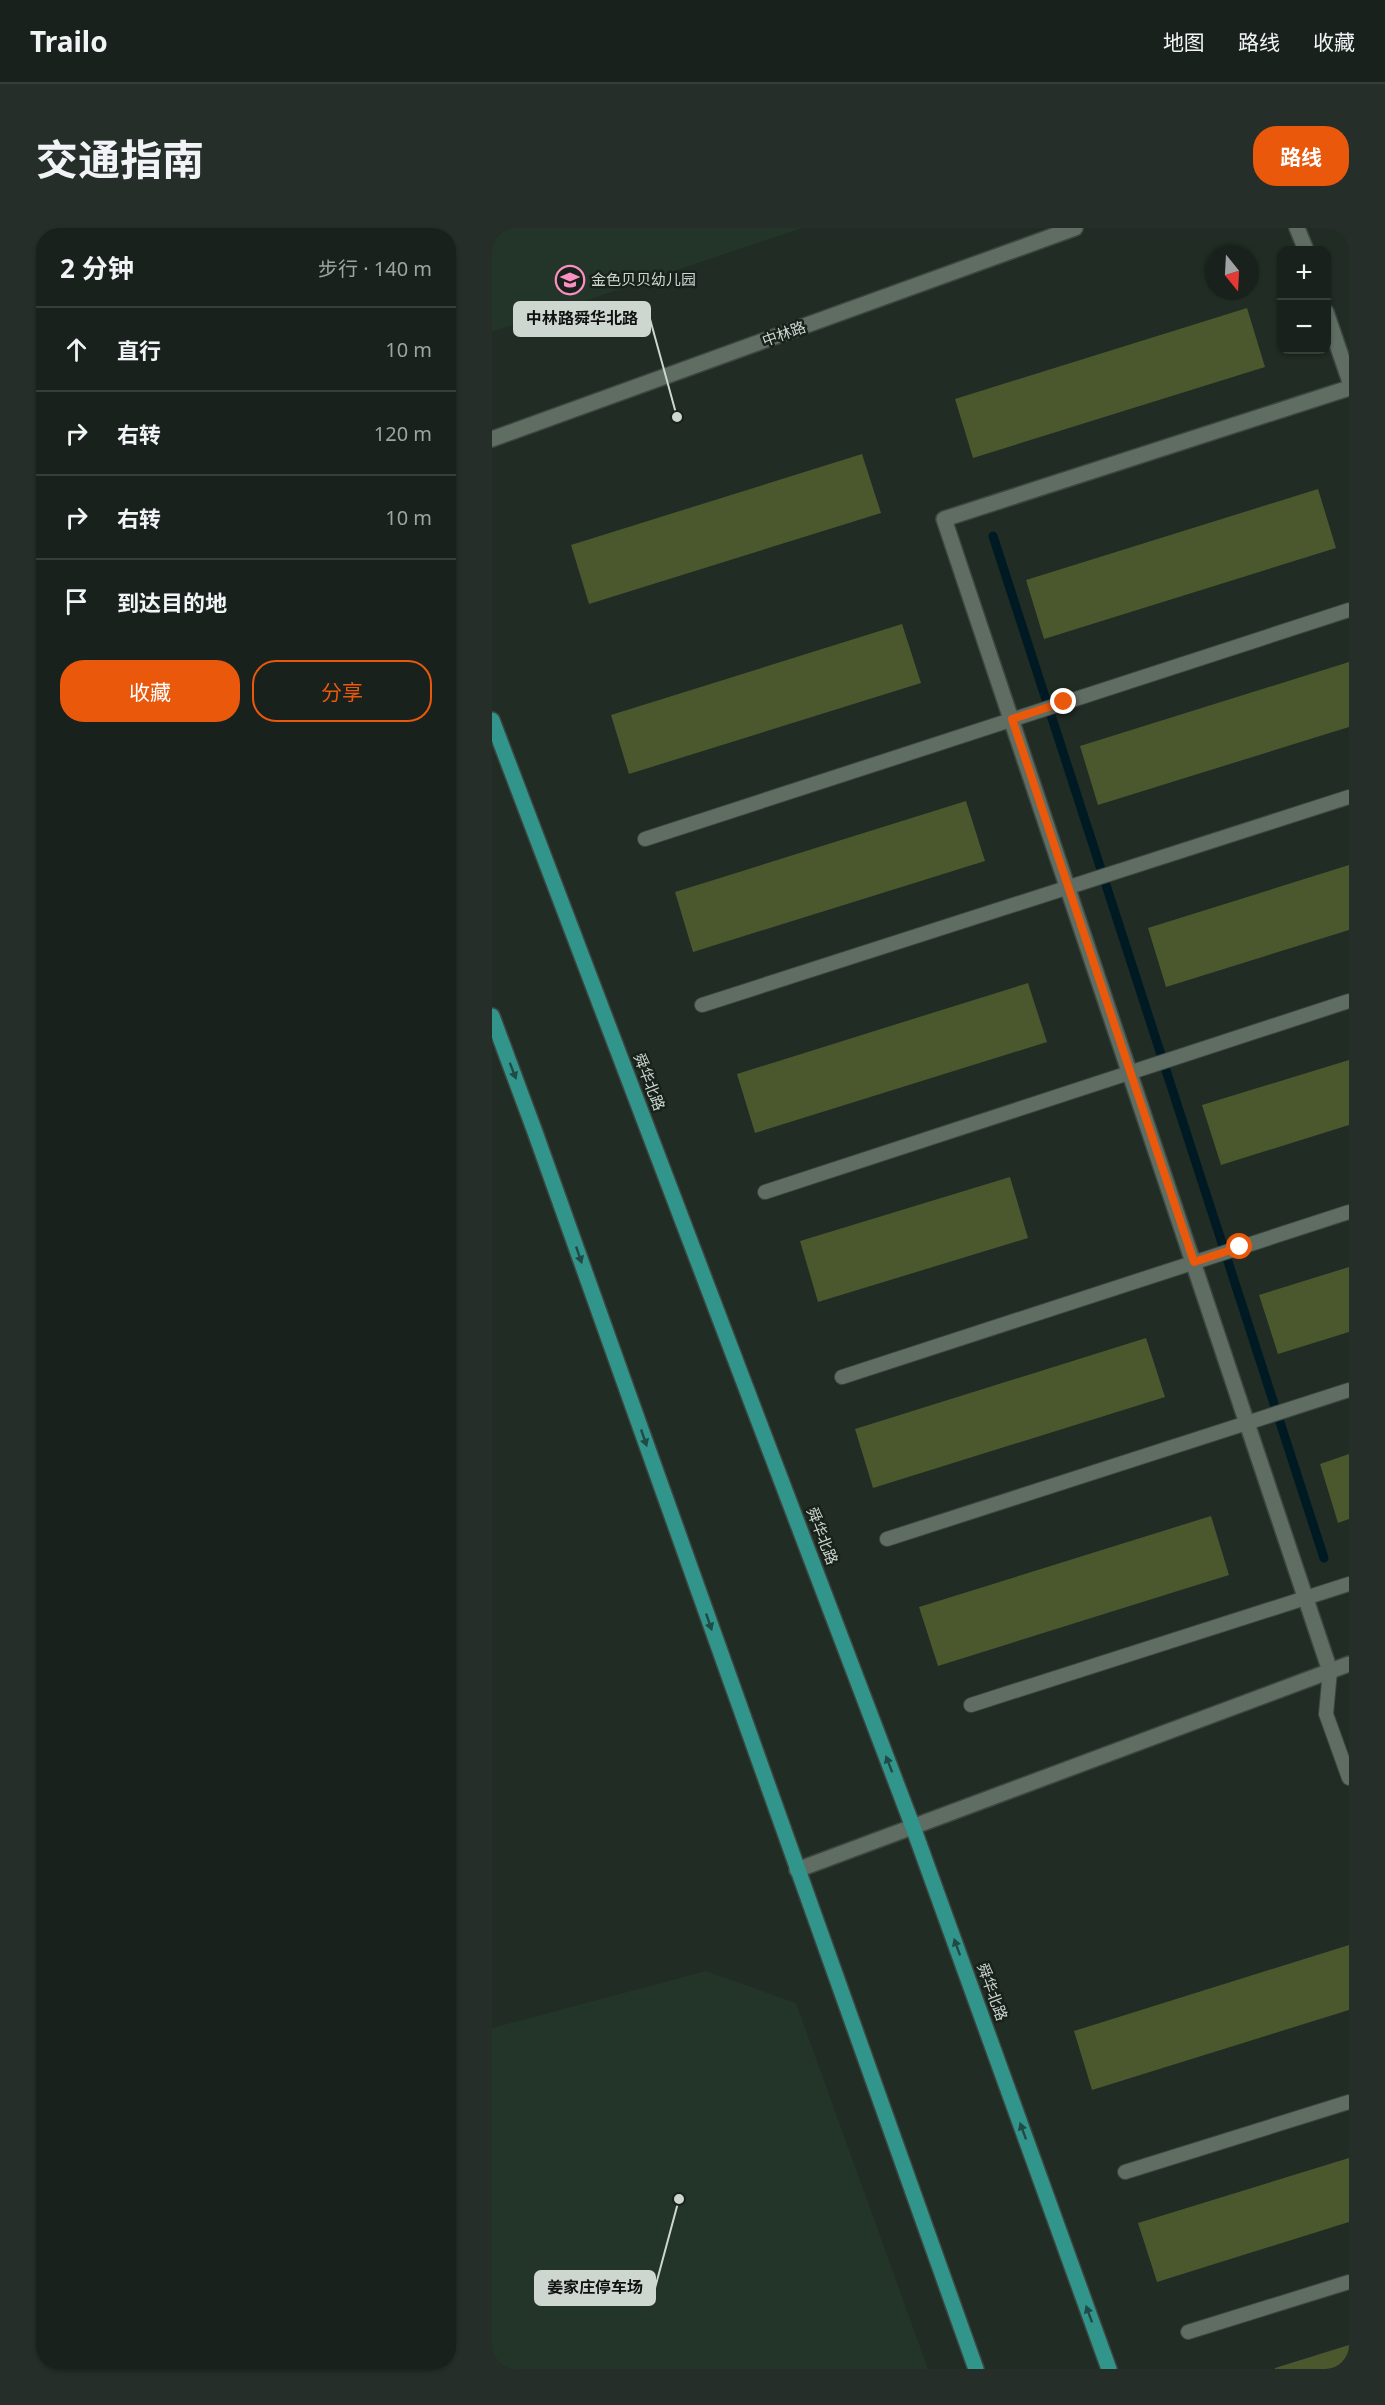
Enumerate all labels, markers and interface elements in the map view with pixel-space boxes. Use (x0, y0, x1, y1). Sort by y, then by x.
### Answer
text: Trailo (30, 22, 108, 60)
text: 地图 (1163, 28, 1205, 56)
text: 路线 (1238, 28, 1280, 56)
text: 收藏 (1313, 28, 1355, 56)
button: 路线 (1253, 126, 1349, 186)
text: 交通指南 (36, 130, 204, 187)
north arrow (1205, 246, 1259, 300)
map controls (1277, 246, 1331, 354)
button: + (1277, 246, 1331, 300)
text: 2 分钟 (60, 250, 134, 286)
text: 步行 · 140 m (318, 255, 432, 282)
school or university icon: 金色贝贝幼儿园 (554, 264, 586, 296)
place label: 金色贝贝幼儿园 (591, 269, 696, 289)
button: − (1277, 300, 1331, 354)
callout: 中林路舜华北路 (514, 302, 650, 336)
text: 中林路舜华北路 (526, 307, 638, 329)
street label: 中林路 (759, 316, 808, 350)
icon: ahead (60, 333, 93, 366)
text: 直行 (117, 335, 161, 365)
text: 10 m (385, 336, 432, 363)
icon: right (60, 417, 93, 450)
text: 右转 (117, 419, 161, 449)
text: 120 m (374, 420, 432, 447)
icon: right (60, 501, 93, 534)
text: 右转 (117, 503, 161, 533)
text: 10 m (385, 504, 432, 531)
icon: arrive (60, 585, 93, 618)
text: 到达目的地 (117, 587, 227, 617)
button: 收藏 (60, 660, 240, 722)
button: 分享 (252, 660, 432, 722)
route end (1050, 688, 1076, 714)
street label: 舜华北路 (630, 1050, 670, 1113)
one-way arrow (508, 1062, 518, 1080)
route start (1226, 1233, 1252, 1259)
one-way arrow (574, 1246, 584, 1264)
one-way arrow (639, 1429, 649, 1447)
street label: 舜华北路 (803, 1504, 843, 1567)
one-way arrow (705, 1613, 715, 1631)
one-way arrow (884, 1755, 894, 1773)
one-way arrow (951, 1938, 961, 1956)
street label: 舜华北路 (973, 1960, 1013, 2023)
one-way arrow (1017, 2121, 1027, 2139)
callout: 姜家庄停车场 (535, 2271, 655, 2305)
text: 姜家庄停车场 (547, 2276, 643, 2298)
one-way arrow (1083, 2305, 1093, 2323)

